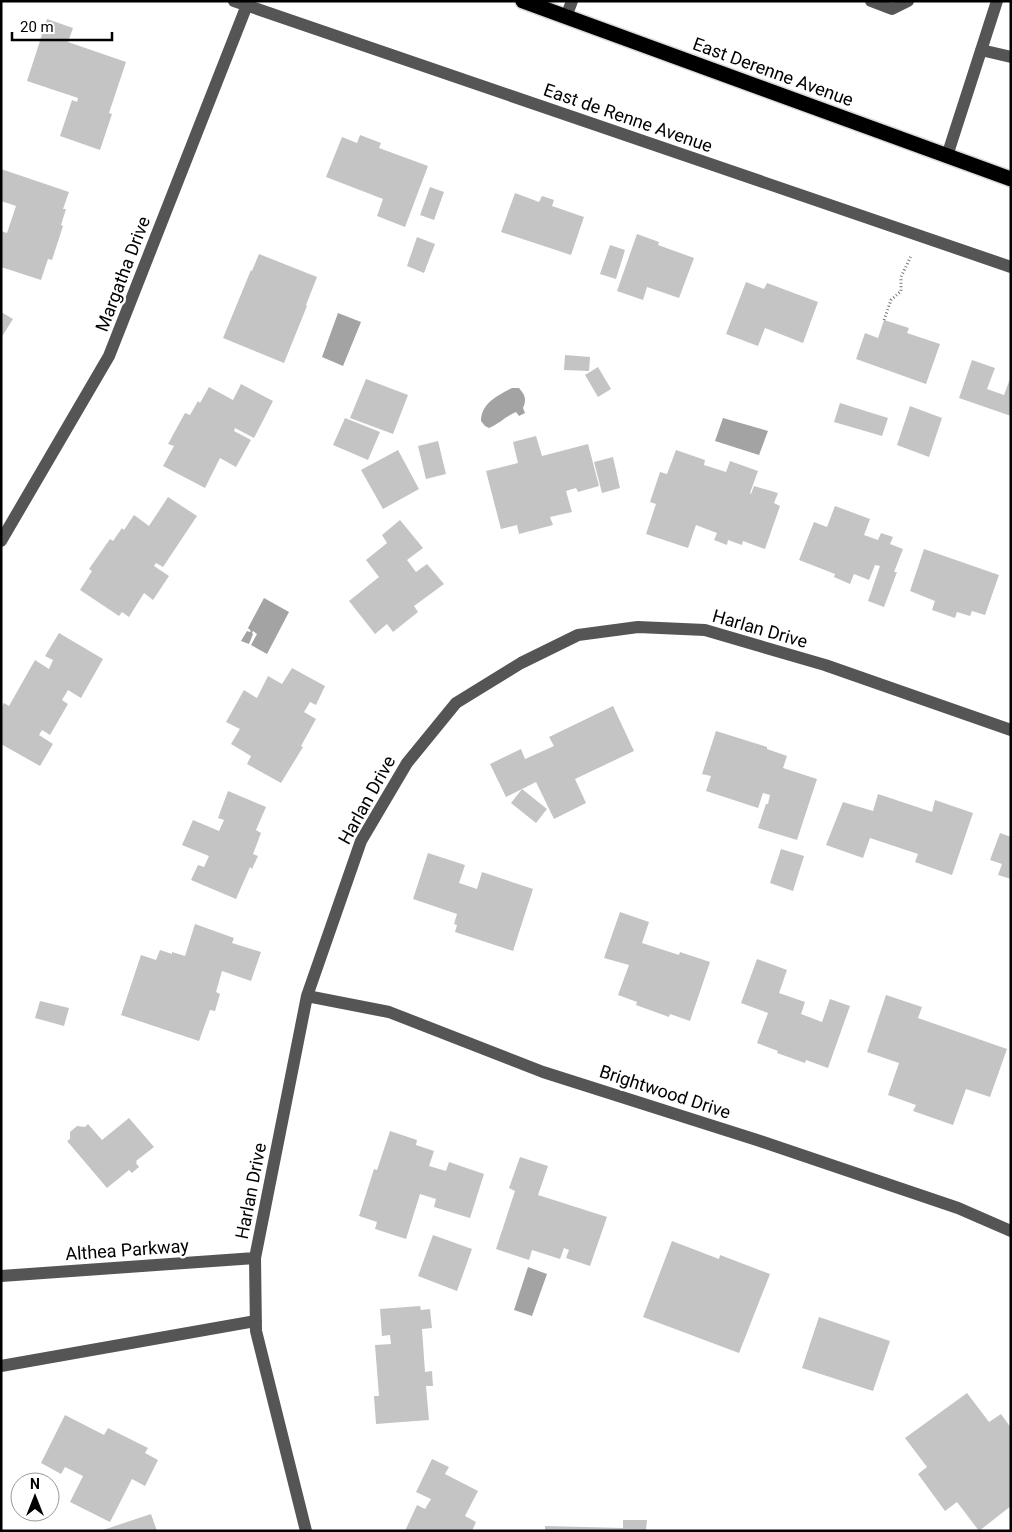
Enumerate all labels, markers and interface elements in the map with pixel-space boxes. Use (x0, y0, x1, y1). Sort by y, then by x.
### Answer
scale bar (12, 10, 112, 42)
text: 20 m (20, 18, 54, 36)
street label: East Derenne Avenue (690, 33, 856, 110)
street label: East de Renne Avenue (541, 79, 715, 156)
street label: Margatha Drive (91, 213, 154, 334)
street label: Harlan Drive (710, 605, 810, 652)
street label: Harlan Drive (334, 752, 399, 848)
street label: Brightwood Drive (597, 1060, 733, 1123)
street label: Harlan Drive (231, 1141, 270, 1241)
street label: Althea Parkway (65, 1235, 190, 1264)
north arrow (10, 1472, 60, 1522)
text: N (30, 1476, 40, 1492)

